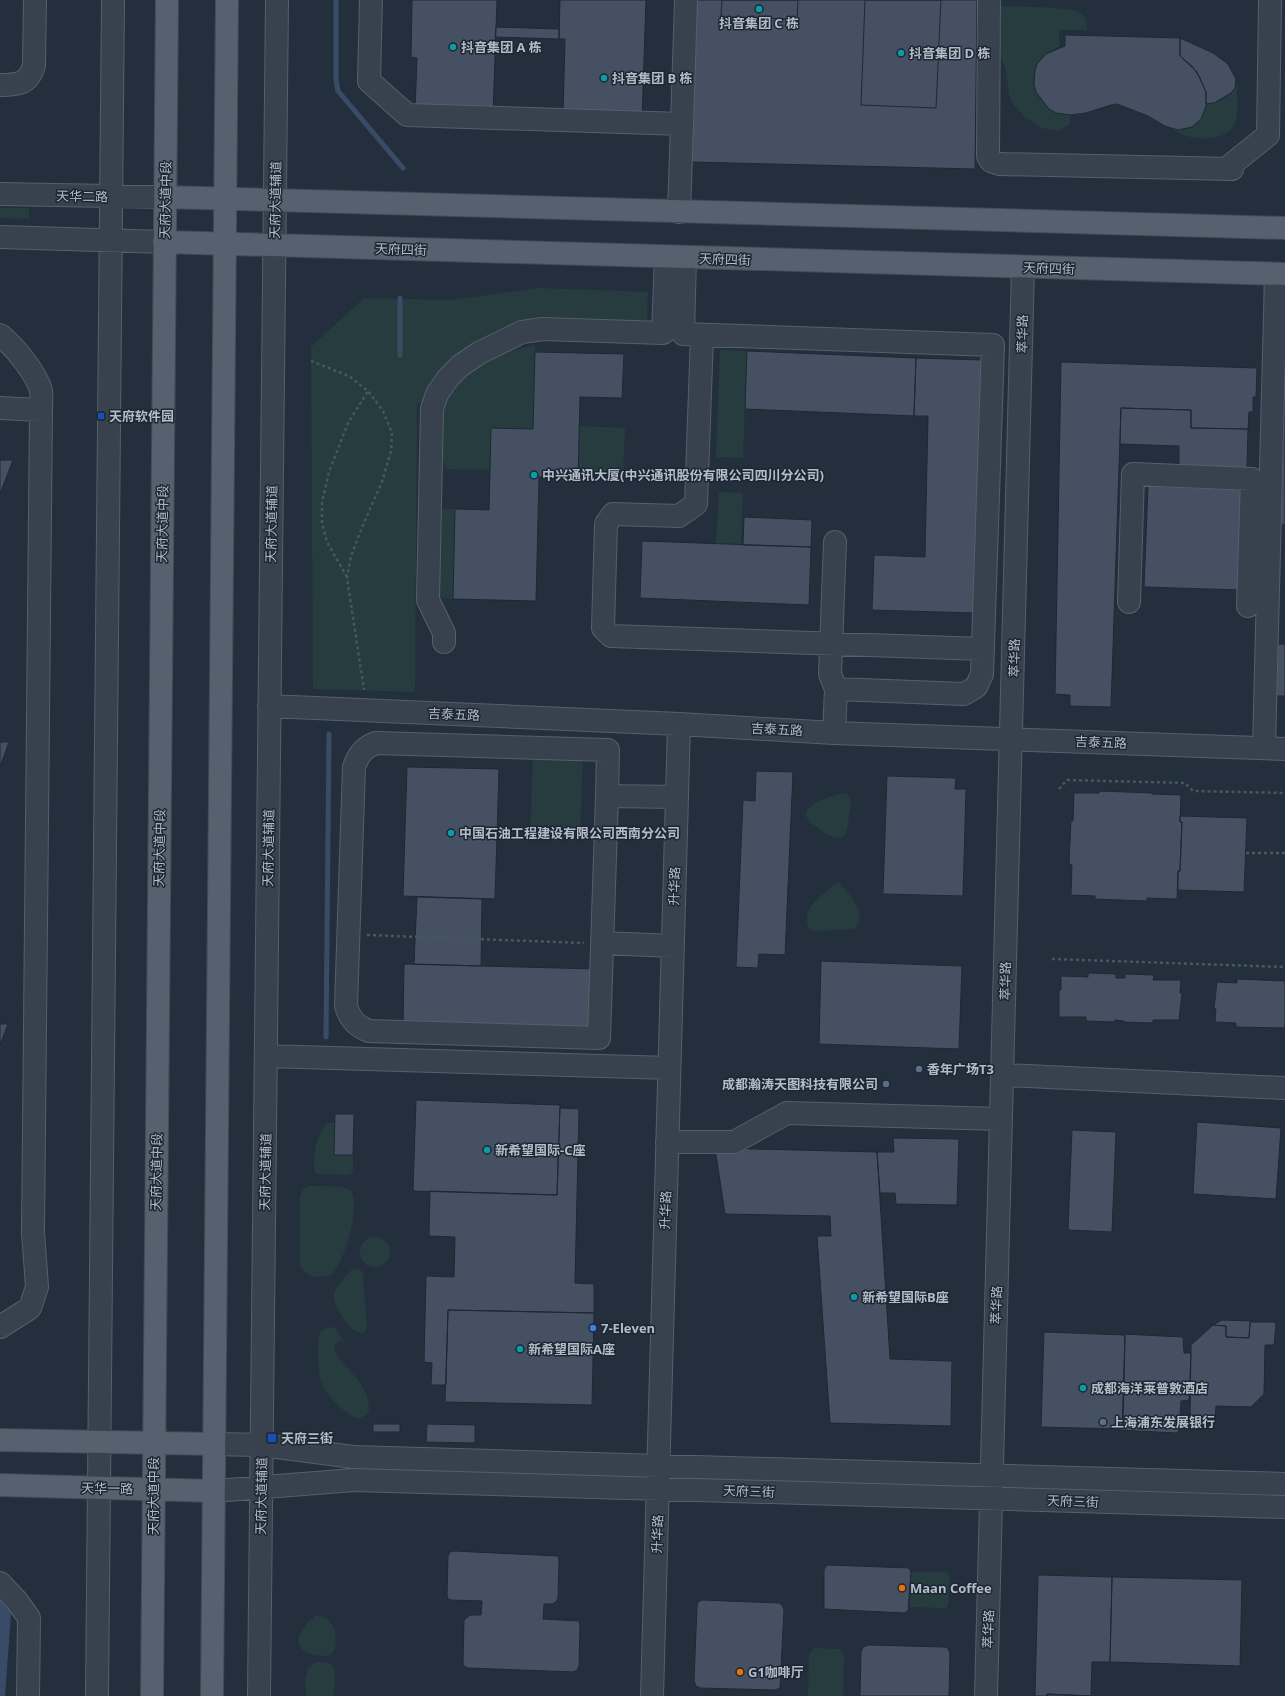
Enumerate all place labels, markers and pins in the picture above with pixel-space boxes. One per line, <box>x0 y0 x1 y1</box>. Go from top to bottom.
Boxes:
marker: 抖音集团 C 栋 <box>754 4 764 14</box>
place label: 抖音集团 C 栋 <box>719 14 799 32</box>
place label: 抖音集团 A 栋 <box>461 38 542 56</box>
marker: 抖音集团 A 栋 <box>448 42 458 52</box>
place label: 抖音集团 D 栋 <box>909 44 990 62</box>
marker: 抖音集团 D 栋 <box>896 48 906 58</box>
place label: 抖音集团 B 栋 <box>612 69 693 87</box>
marker: 抖音集团 B 栋 <box>599 73 609 83</box>
place label: 天府软件园 <box>109 407 174 425</box>
marker: 天府软件园 <box>96 411 106 421</box>
place label: 中兴通讯大厦(中兴通讯股份有限公司四川分公司) <box>542 466 824 484</box>
marker: 中兴通讯大厦(中兴通讯股份有限公司四川分公司) <box>529 470 539 480</box>
place label: 中国石油工程建设有限公司西南分公司 <box>459 824 680 842</box>
marker: 中国石油工程建设有限公司西南分公司 <box>446 828 456 838</box>
place label: 香年广场T3 <box>927 1060 994 1078</box>
marker: 香年广场T3 <box>914 1064 924 1074</box>
place label: 成都瀚涛天图科技有限公司 <box>722 1075 878 1093</box>
marker: 成都瀚涛天图科技有限公司 <box>881 1079 891 1089</box>
place label: 新希望国际-C座 <box>495 1141 585 1159</box>
marker: 新希望国际-C座 <box>482 1145 492 1155</box>
place label: 新希望国际B座 <box>862 1288 949 1306</box>
marker: 新希望国际B座 <box>849 1292 859 1302</box>
place label: 7-Eleven <box>601 1319 655 1337</box>
marker: 7-Eleven <box>588 1323 598 1333</box>
place label: 新希望国际A座 <box>528 1340 615 1358</box>
marker: 新希望国际A座 <box>515 1344 525 1354</box>
place label: 成都海洋莱普敦酒店 <box>1091 1379 1208 1397</box>
marker: 成都海洋莱普敦酒店 <box>1078 1383 1088 1393</box>
place label: 上海浦东发展银行 <box>1111 1413 1215 1431</box>
marker: 上海浦东发展银行 <box>1098 1417 1108 1427</box>
place label: 天府三街 <box>281 1429 333 1447</box>
marker: 天府三街 <box>266 1432 278 1444</box>
place label: Maan Coffee <box>910 1579 992 1597</box>
marker: Maan Coffee <box>897 1583 907 1593</box>
place label: G1咖啡厅 <box>748 1663 804 1681</box>
marker: G1咖啡厅 <box>735 1667 745 1677</box>

